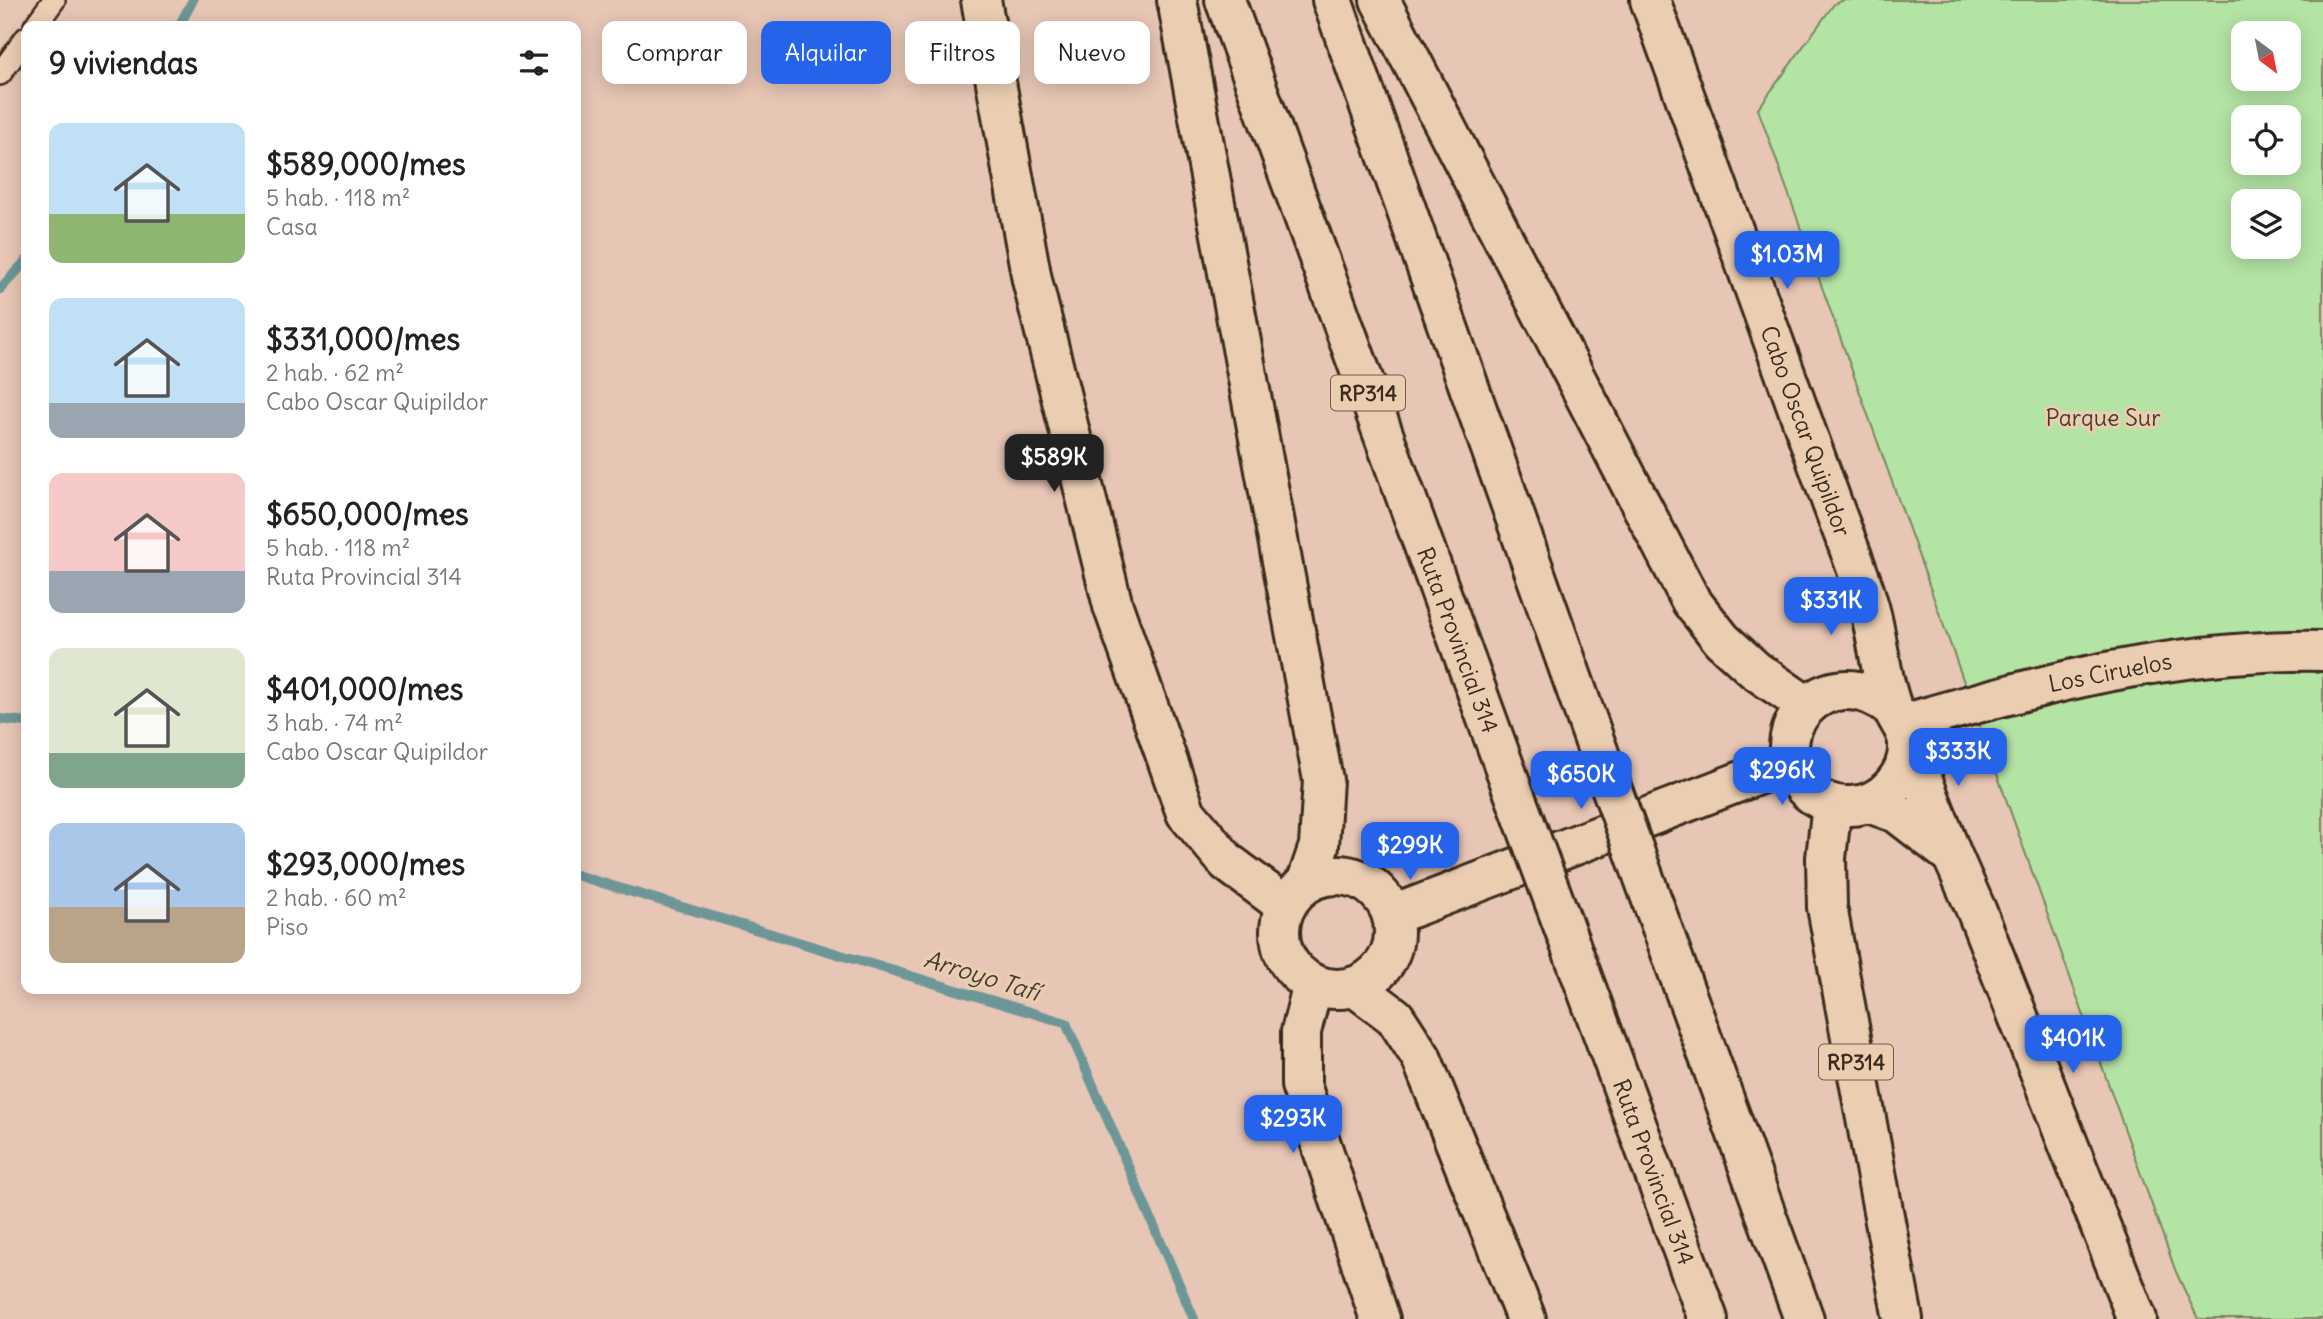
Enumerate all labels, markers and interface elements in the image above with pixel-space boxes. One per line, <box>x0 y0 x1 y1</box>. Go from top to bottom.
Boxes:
chip: Comprar <box>602 21 747 84</box>
chip: Alquilar <box>761 21 891 84</box>
chip: Filtros <box>905 21 1020 84</box>
chip: Nuevo <box>1034 21 1150 84</box>
north arrow <box>2231 21 2301 91</box>
map controls <box>2231 21 2301 259</box>
text: 9 viviendas <box>49 44 198 82</box>
icon: filters <box>515 44 553 82</box>
button: locate <box>2231 105 2301 175</box>
text: $589,000/mes <box>266 145 466 183</box>
icon: home <box>105 151 189 235</box>
text: 5 hab. · 118 m² <box>266 183 410 212</box>
button: layers <box>2231 189 2301 259</box>
text: Casa <box>266 212 318 241</box>
pin: $1.03M <box>1730 232 1844 291</box>
text: $1.03M <box>1750 239 1824 268</box>
text: $331,000/mes <box>266 320 460 358</box>
street label: Cabo Oscar Quipildor <box>1754 322 1858 541</box>
icon: home <box>105 326 189 410</box>
text: 2 hab. · 62 m² <box>266 358 404 387</box>
road number: RP314 <box>1331 376 1405 410</box>
text: Cabo Oscar Quipildor <box>266 387 488 416</box>
park label: Parque Sur <box>2045 403 2161 432</box>
pin: $589K <box>1005 434 1103 494</box>
text: $589K <box>1021 442 1087 471</box>
text: $650,000/mes <box>266 495 469 533</box>
icon: home <box>105 501 189 585</box>
text: 5 hab. · 118 m² <box>266 533 410 562</box>
street label: Ruta Provincial 314 <box>1411 543 1505 737</box>
text: Ruta Provincial 314 <box>266 562 462 591</box>
pin: $331K <box>1782 578 1880 637</box>
text: $331K <box>1800 585 1862 614</box>
street label: Los Ciruelos <box>2046 646 2174 698</box>
text: $401,000/mes <box>266 670 463 708</box>
icon: home <box>105 676 189 760</box>
text: 3 hab. · 74 m² <box>266 708 403 737</box>
pin: $333K <box>1909 728 2007 788</box>
text: $333K <box>1925 736 1991 765</box>
text: Cabo Oscar Quipildor <box>266 737 488 766</box>
pin: $296K <box>1733 748 1831 807</box>
pin: $650K <box>1532 752 1630 811</box>
text: $296K <box>1749 755 1815 784</box>
text: $650K <box>1547 759 1615 788</box>
pin: $299K <box>1361 822 1459 882</box>
text: $299K <box>1377 830 1443 859</box>
text: $293,000/mes <box>266 845 465 883</box>
icon: home <box>105 851 189 935</box>
text: 2 hab. · 60 m² <box>266 883 407 912</box>
text: Piso <box>266 912 308 941</box>
water label: Arroyo Tafí <box>921 943 1048 1008</box>
pin: $401K <box>2024 1016 2122 1075</box>
text: $401K <box>2041 1023 2105 1052</box>
road number: RP314 <box>1819 1044 1893 1080</box>
street label: Ruta Provincial 314 <box>1607 1075 1701 1269</box>
pin: $293K <box>1244 1096 1342 1155</box>
text: $293K <box>1260 1103 1326 1132</box>

